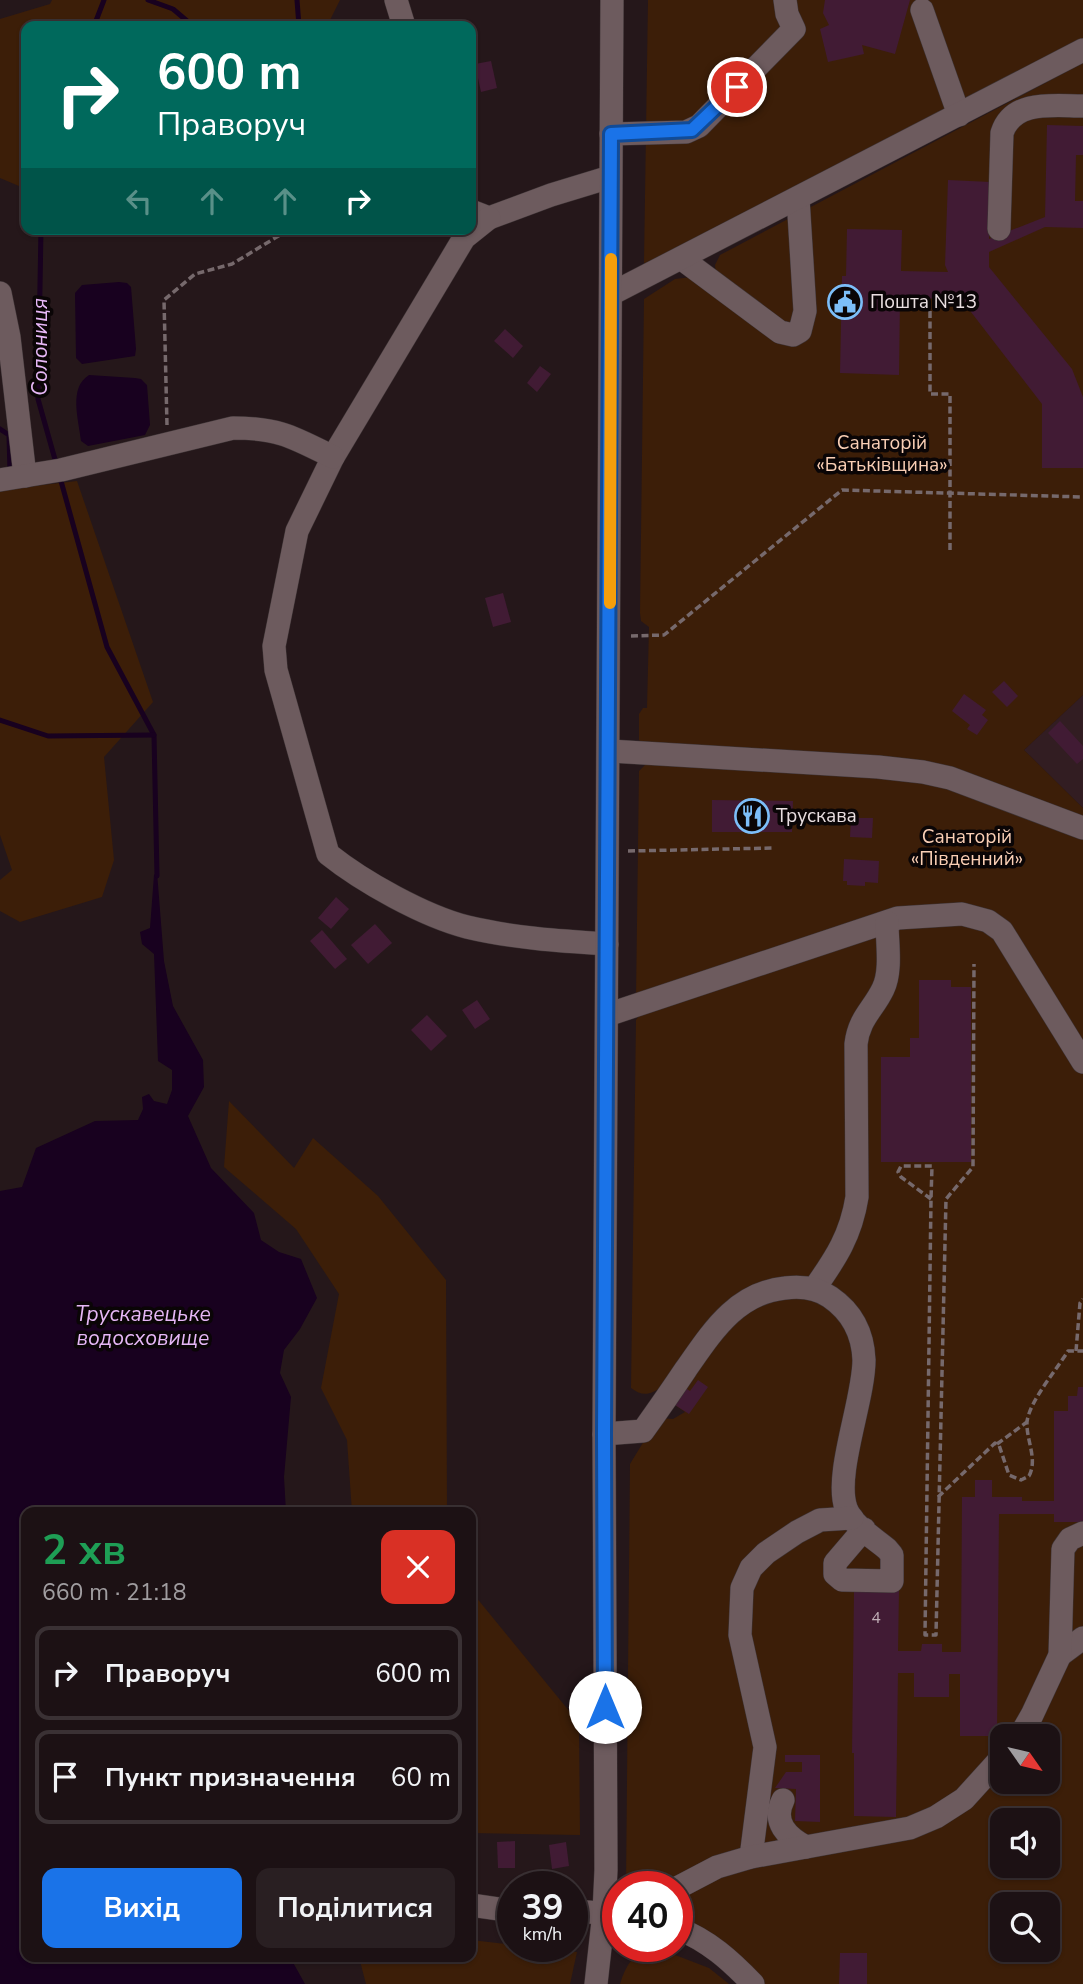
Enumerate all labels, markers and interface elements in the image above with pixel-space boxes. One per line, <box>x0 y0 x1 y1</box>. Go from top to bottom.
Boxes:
text: 600 m <box>157 39 301 106</box>
icon: right <box>42 49 133 140</box>
pin <box>707 57 767 117</box>
icon: arrive <box>718 68 756 106</box>
text: Праворуч <box>157 103 306 146</box>
icon: left <box>120 182 158 220</box>
icon: ahead <box>193 182 231 220</box>
icon: ahead <box>266 182 304 220</box>
icon: right <box>339 182 377 220</box>
public building icon: Пошта №13 <box>826 283 864 321</box>
place label: Пошта №13 <box>870 289 977 315</box>
water label: Солониця <box>26 298 54 396</box>
park label: Санаторій «Батьківщина» <box>816 430 948 478</box>
restaurant icon: Трускава <box>733 797 771 835</box>
place label: Трускава <box>776 803 857 829</box>
park label: Санаторій «Південний» <box>911 824 1023 872</box>
water label: Трускавецьке водосховище <box>75 1300 211 1352</box>
text: 2 хв <box>42 1522 126 1579</box>
button: close <box>381 1530 455 1604</box>
text: 660 m · 21:18 <box>42 1577 187 1608</box>
house number: 4 <box>871 1607 881 1629</box>
icon: right <box>46 1654 84 1692</box>
text: Праворуч <box>105 1656 230 1691</box>
text: 600 m <box>375 1656 451 1691</box>
position arrow <box>568 1670 642 1744</box>
north arrow <box>990 1724 1060 1794</box>
map controls <box>990 1724 1060 1962</box>
icon: arrive <box>46 1758 84 1796</box>
text: Пункт призначення <box>105 1760 356 1795</box>
text: 60 m <box>391 1760 451 1795</box>
button: sound <box>990 1808 1060 1878</box>
button: Вихід <box>42 1868 242 1948</box>
button: Поділитися <box>256 1868 455 1948</box>
speed limit sign: 40 <box>602 1871 693 1962</box>
text: 39 <box>521 1884 564 1931</box>
button: search <box>990 1892 1060 1962</box>
text: km/h <box>523 1922 562 1946</box>

